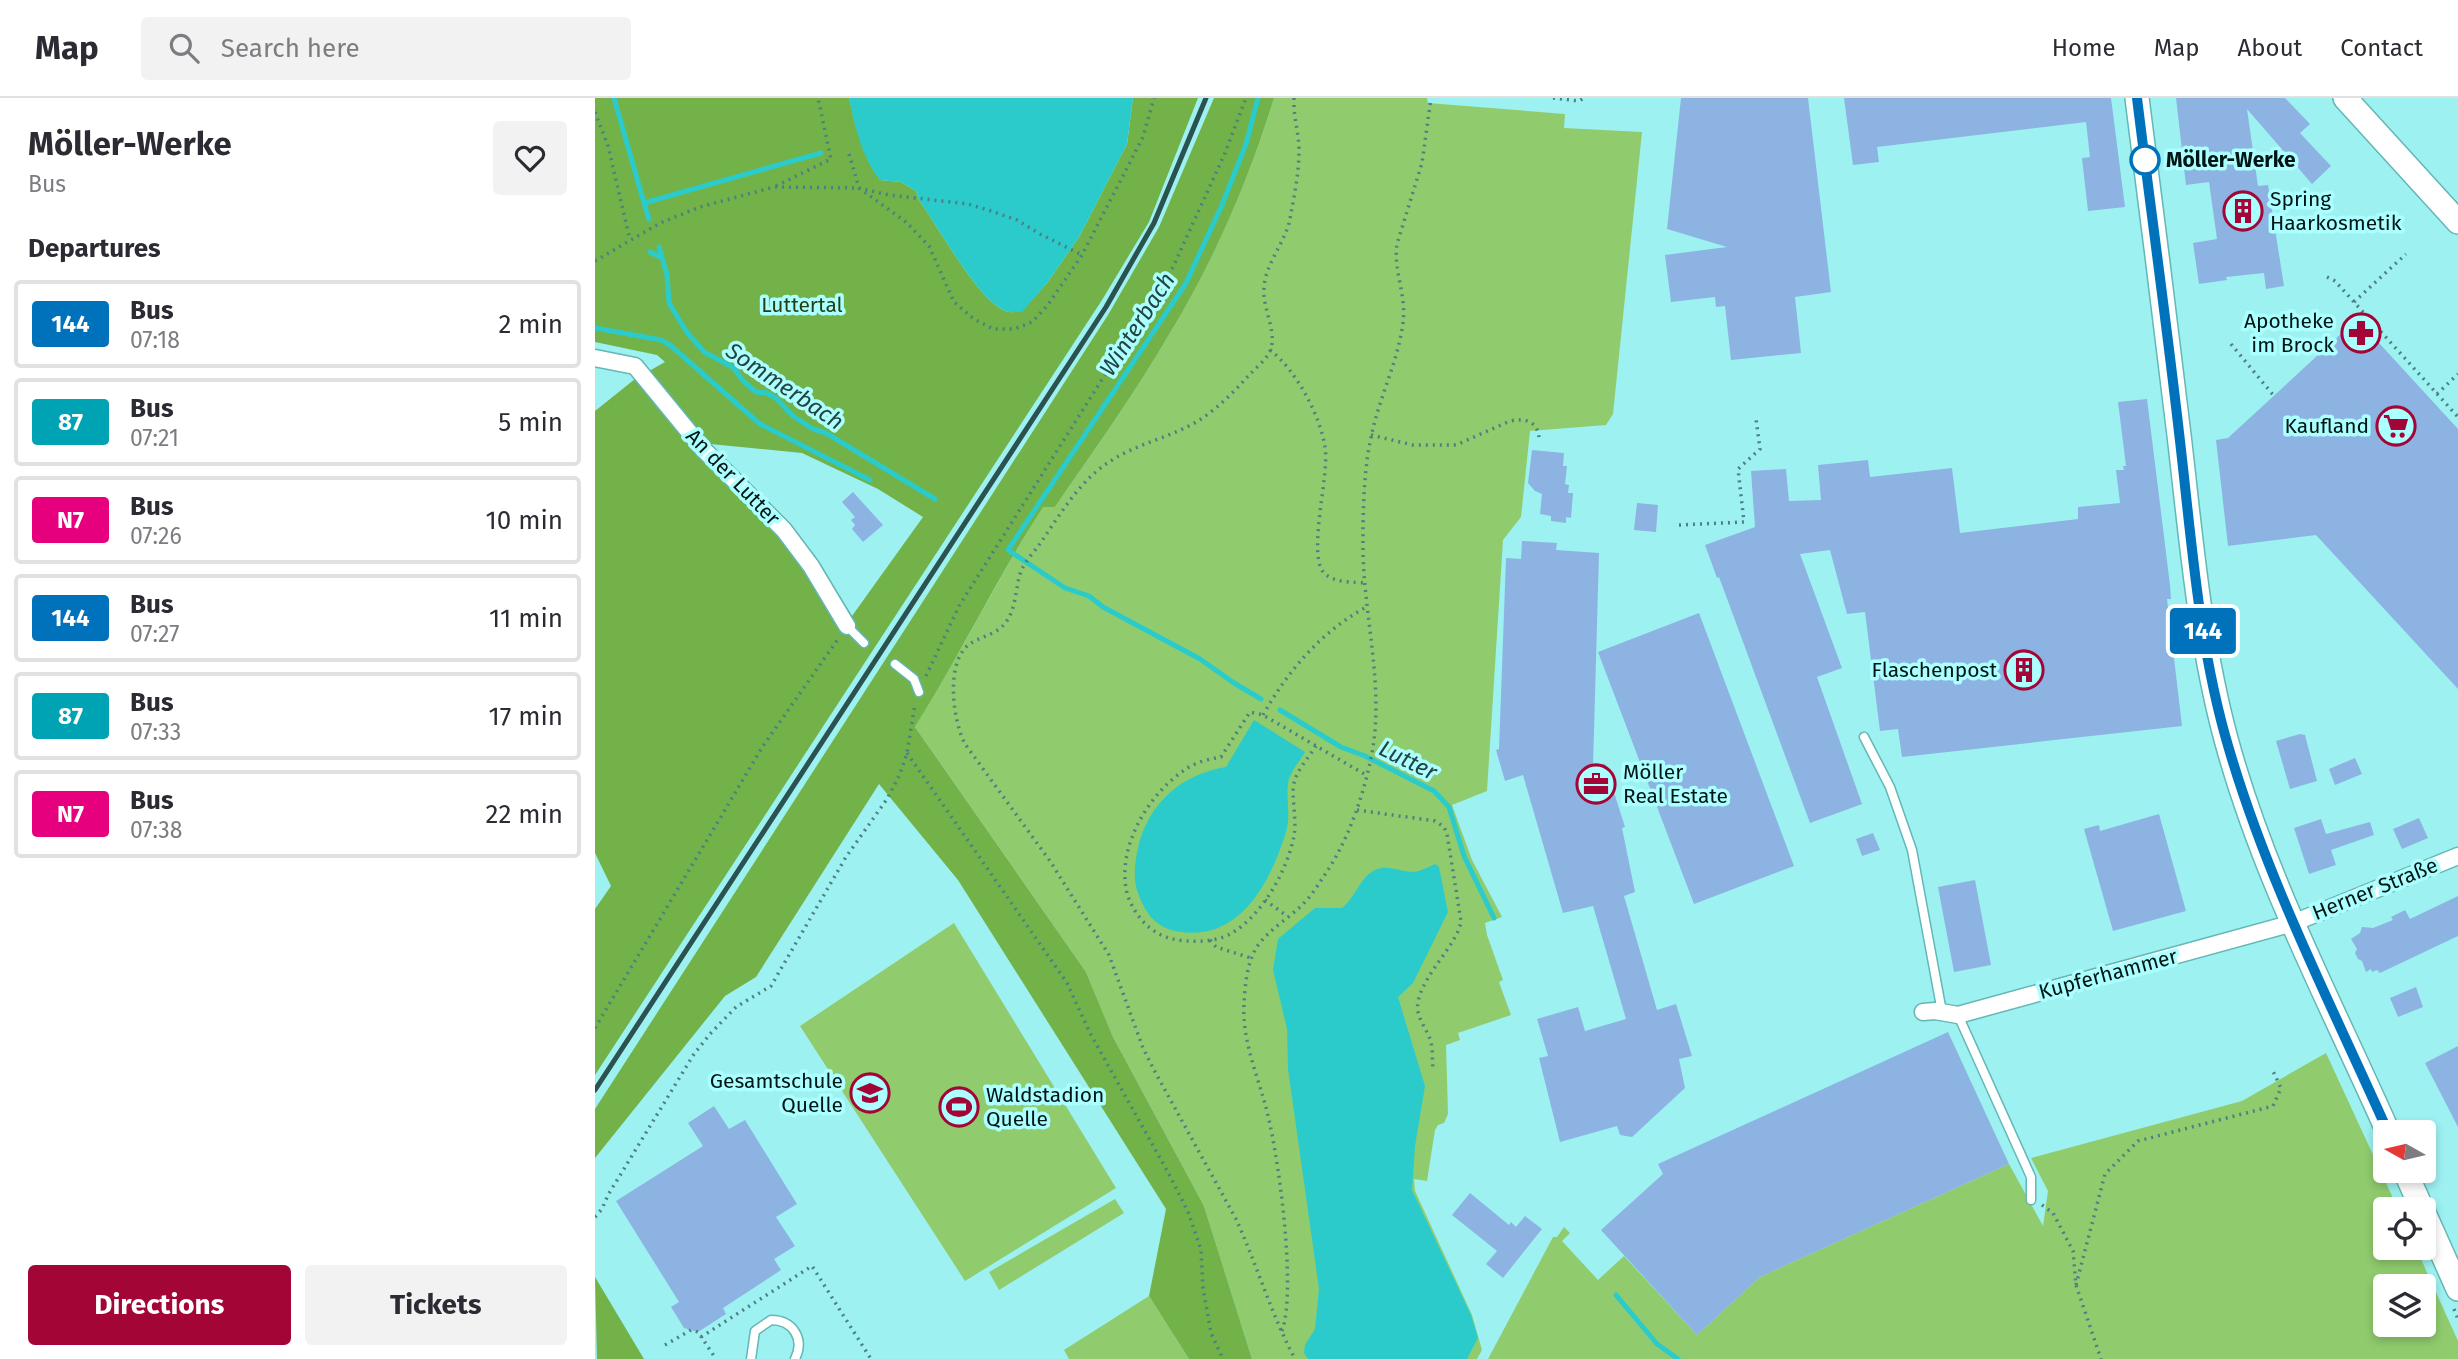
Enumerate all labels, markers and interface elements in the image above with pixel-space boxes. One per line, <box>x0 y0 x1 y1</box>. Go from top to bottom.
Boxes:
search box <box>141 17 631 80</box>
text: Map <box>35 28 99 68</box>
icon: search <box>165 29 203 67</box>
text: Search here <box>221 33 360 64</box>
text: Home <box>2052 34 2116 62</box>
text: Map <box>2154 34 2200 62</box>
text: About <box>2238 34 2302 62</box>
text: Contact <box>2340 34 2423 62</box>
button: heart <box>493 121 567 195</box>
text: Möller-Werke <box>28 124 232 164</box>
marker: Möller-Werke <box>2130 145 2160 175</box>
place label: Möller-Werke <box>2166 147 2296 173</box>
text: Bus <box>28 170 66 198</box>
place label: Spring Haarkosmetik <box>2270 186 2402 236</box>
building icon: Spring Haarkosmetik <box>2222 190 2264 232</box>
text: Departures <box>28 233 161 264</box>
water label: Winterbach <box>1093 267 1181 381</box>
park label: Luttertal <box>761 292 843 318</box>
text: Bus <box>130 295 173 326</box>
place label: Apotheke im Brock <box>2244 308 2334 358</box>
text: 2 min <box>498 309 563 340</box>
text: 144 <box>51 310 90 338</box>
pharmacy icon: Apotheke im Brock <box>2340 312 2382 354</box>
text: 07:18 <box>130 326 180 354</box>
water label: Sommerbach <box>720 336 849 436</box>
text: Bus <box>130 393 173 424</box>
supermarket icon: Kaufland <box>2375 405 2417 447</box>
text: 5 min <box>498 407 563 438</box>
text: 87 <box>58 408 83 436</box>
place label: Kaufland <box>2285 413 2369 439</box>
street label: An der Lutter <box>680 423 786 531</box>
text: 07:21 <box>130 424 179 452</box>
text: Bus <box>130 491 173 522</box>
text: 10 min <box>485 505 563 536</box>
text: N7 <box>57 506 84 534</box>
text: 07:26 <box>130 522 182 550</box>
text: Bus <box>130 589 173 620</box>
text: 11 min <box>489 603 563 634</box>
text: 144 <box>51 604 90 632</box>
line badge: 144 <box>2163 608 2243 654</box>
text: 144 <box>2184 617 2222 645</box>
text: 07:27 <box>130 620 179 648</box>
building icon: Flaschenpost <box>2003 649 2045 691</box>
place label: Flaschenpost <box>1872 657 1997 683</box>
text: Bus <box>130 687 173 718</box>
text: 17 min <box>488 701 563 732</box>
text: 87 <box>58 702 83 730</box>
text: 07:33 <box>130 718 181 746</box>
water label: Lutter <box>1375 734 1443 786</box>
place label: Möller Real Estate <box>1623 759 1728 809</box>
office icon: Möller Real Estate <box>1575 763 1617 805</box>
text: Bus <box>130 785 173 816</box>
text: 22 min <box>486 799 563 830</box>
text: N7 <box>57 800 84 828</box>
text: 07:38 <box>130 816 182 844</box>
street label: Herner Straße <box>2308 852 2442 926</box>
street label: Kupferhammer <box>2036 943 2180 1005</box>
place label: Gesamtschule Quelle <box>710 1068 843 1118</box>
school or university icon: Gesamtschule Quelle <box>849 1072 891 1114</box>
place label: Waldstadion Quelle <box>986 1082 1104 1132</box>
sports icon: Waldstadion Quelle <box>938 1086 980 1128</box>
north arrow <box>2373 1120 2436 1183</box>
map controls <box>2373 1120 2436 1337</box>
button: locate <box>2373 1197 2436 1260</box>
button: Directions <box>28 1265 291 1345</box>
button: Tickets <box>305 1265 567 1345</box>
button: layers <box>2373 1274 2436 1337</box>

